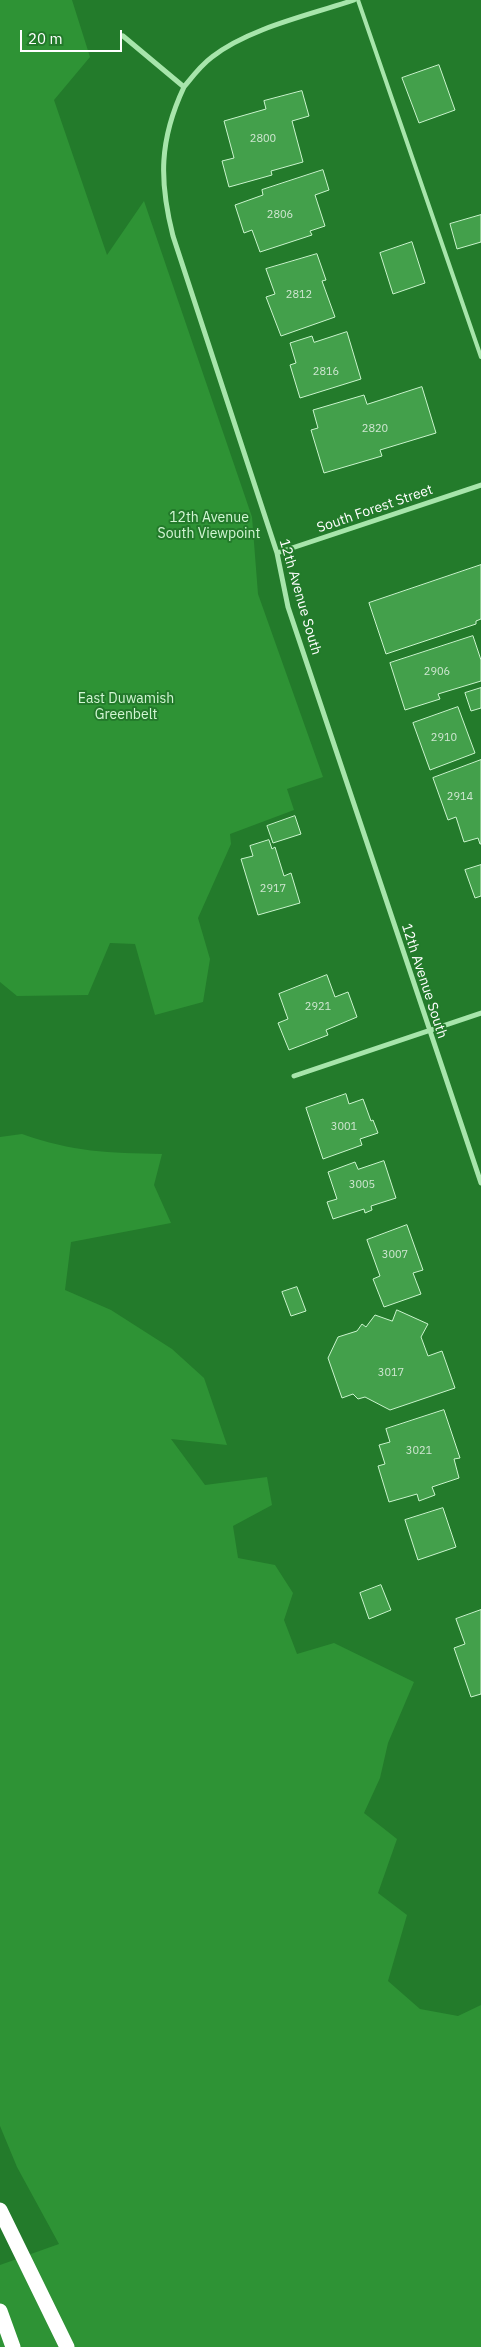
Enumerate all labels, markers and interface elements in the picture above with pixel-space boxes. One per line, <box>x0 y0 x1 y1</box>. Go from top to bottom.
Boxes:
scale bar <box>22 20 125 52</box>
text: 20 m <box>28 29 63 48</box>
house number: 2800 <box>250 132 276 146</box>
house number: 2806 <box>267 208 293 222</box>
house number: 2812 <box>286 288 312 302</box>
house number: 2816 <box>313 365 339 379</box>
house number: 2820 <box>362 422 388 436</box>
street label: South Forest Street <box>315 481 435 537</box>
park label: 12th Avenue South Viewpoint <box>158 510 260 542</box>
street label: 12th Avenue South <box>275 537 325 657</box>
house number: 2906 <box>424 665 450 679</box>
park label: East Duwamish Greenbelt <box>78 691 174 724</box>
house number: 2910 <box>431 731 457 745</box>
house number: 2914 <box>447 790 473 804</box>
house number: 2917 <box>260 882 286 896</box>
street label: 12th Avenue South <box>397 921 451 1041</box>
house number: 2921 <box>305 1000 331 1014</box>
house number: 3001 <box>331 1120 357 1134</box>
house number: 3005 <box>349 1178 375 1192</box>
house number: 3007 <box>382 1248 408 1262</box>
house number: 3017 <box>378 1366 404 1380</box>
house number: 3021 <box>406 1444 432 1458</box>

